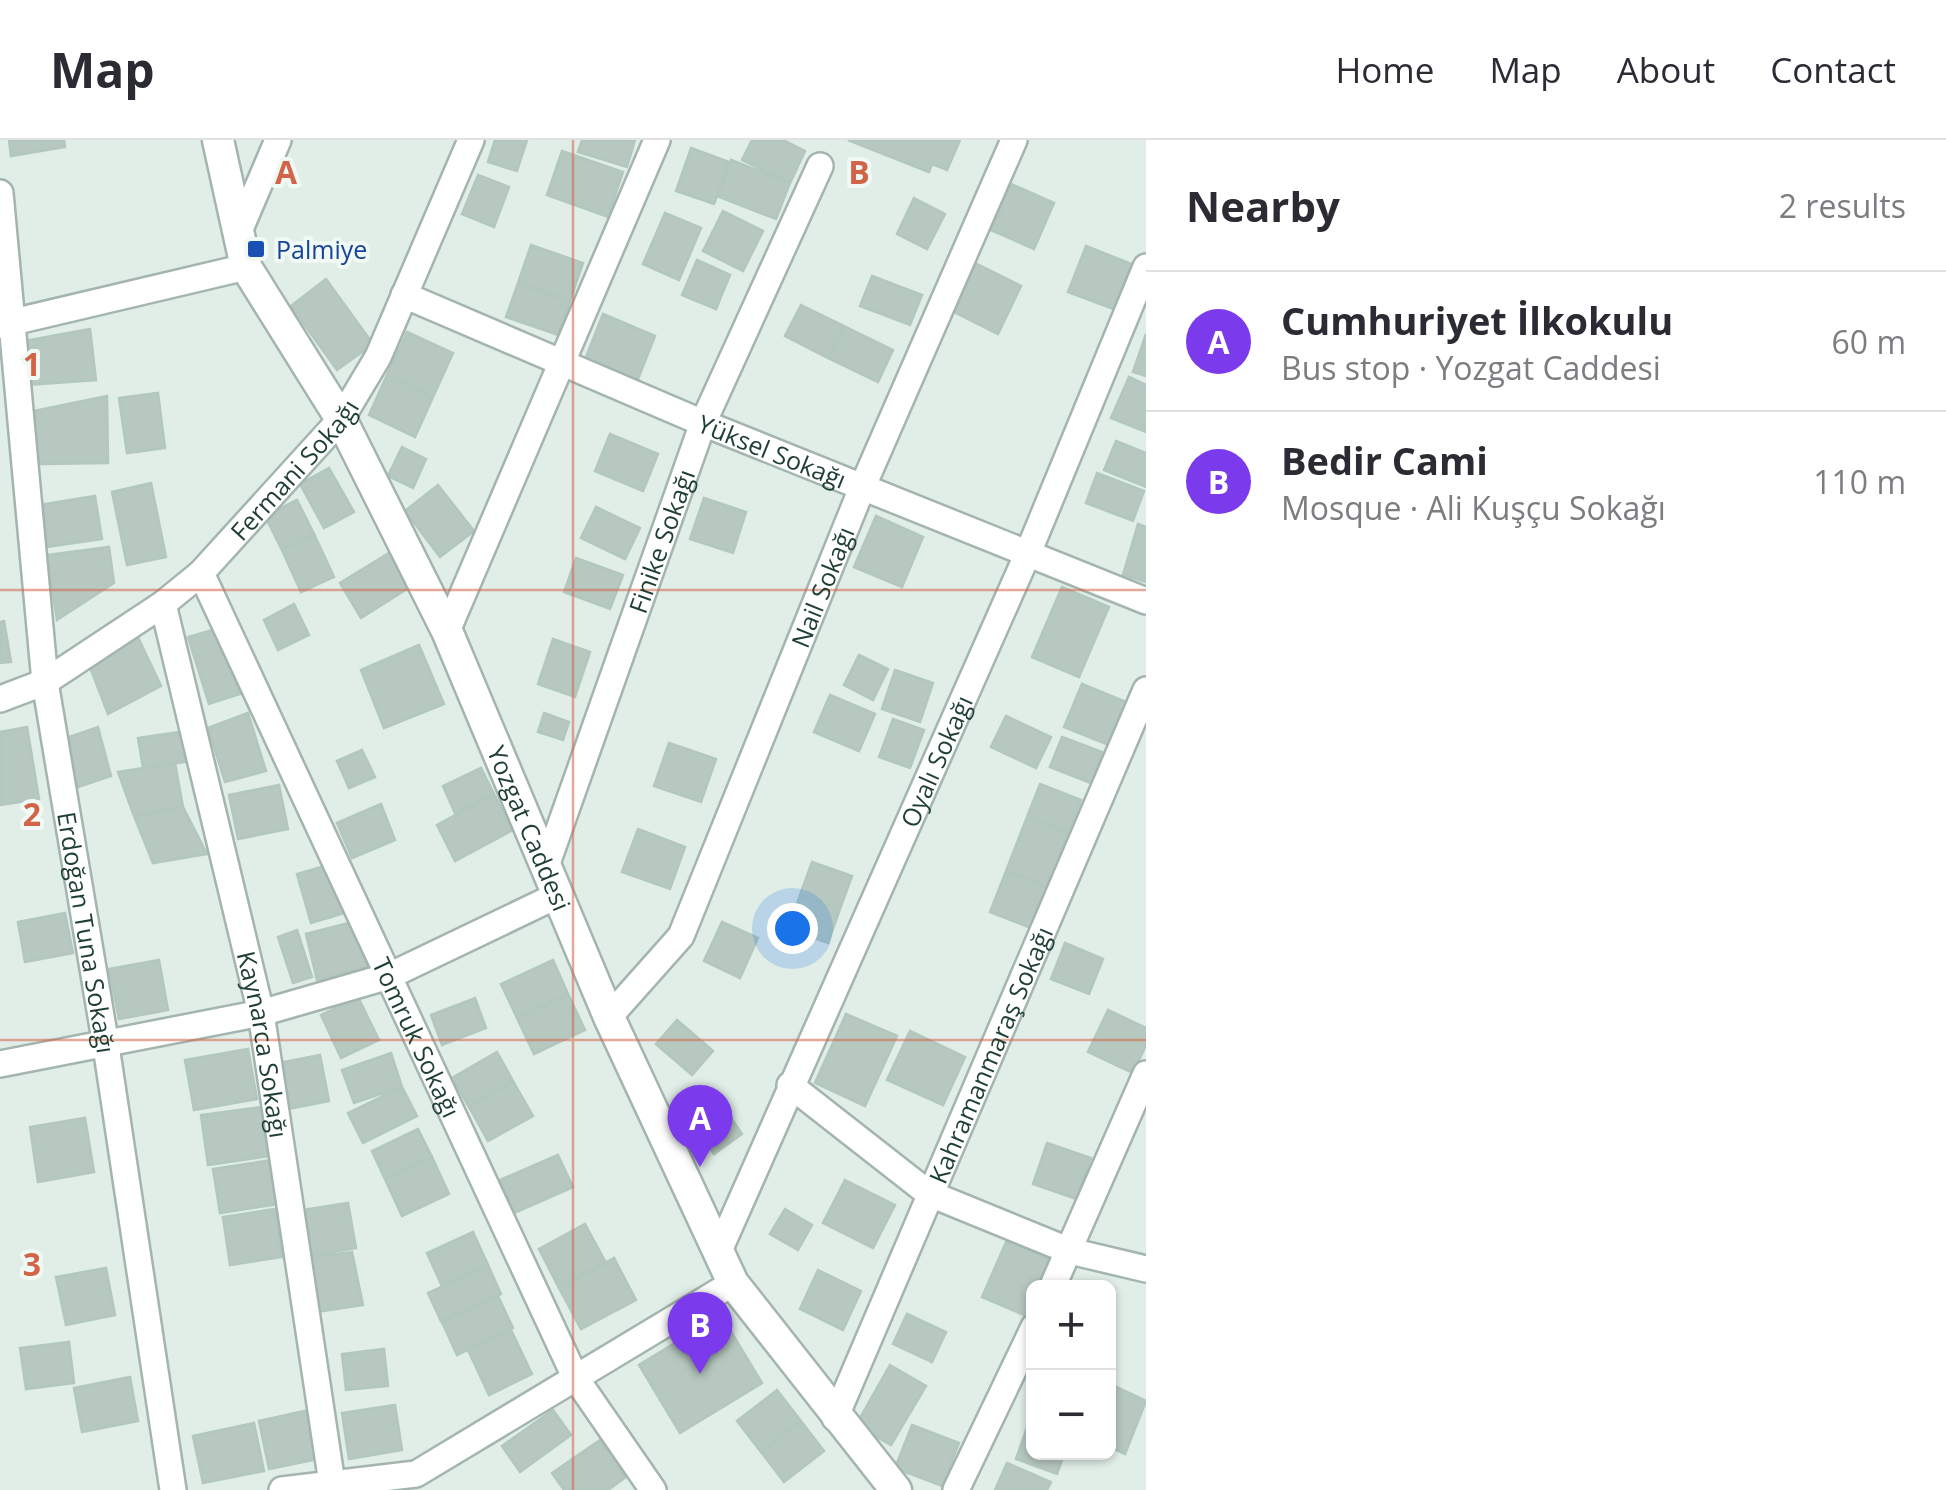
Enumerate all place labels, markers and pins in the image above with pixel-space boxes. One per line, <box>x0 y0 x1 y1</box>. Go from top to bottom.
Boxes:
place label: Palmiye <box>276 232 367 266</box>
marker: Palmiye <box>245 238 267 260</box>
pin: A <box>668 1084 732 1167</box>
pin: B <box>668 1292 732 1374</box>

